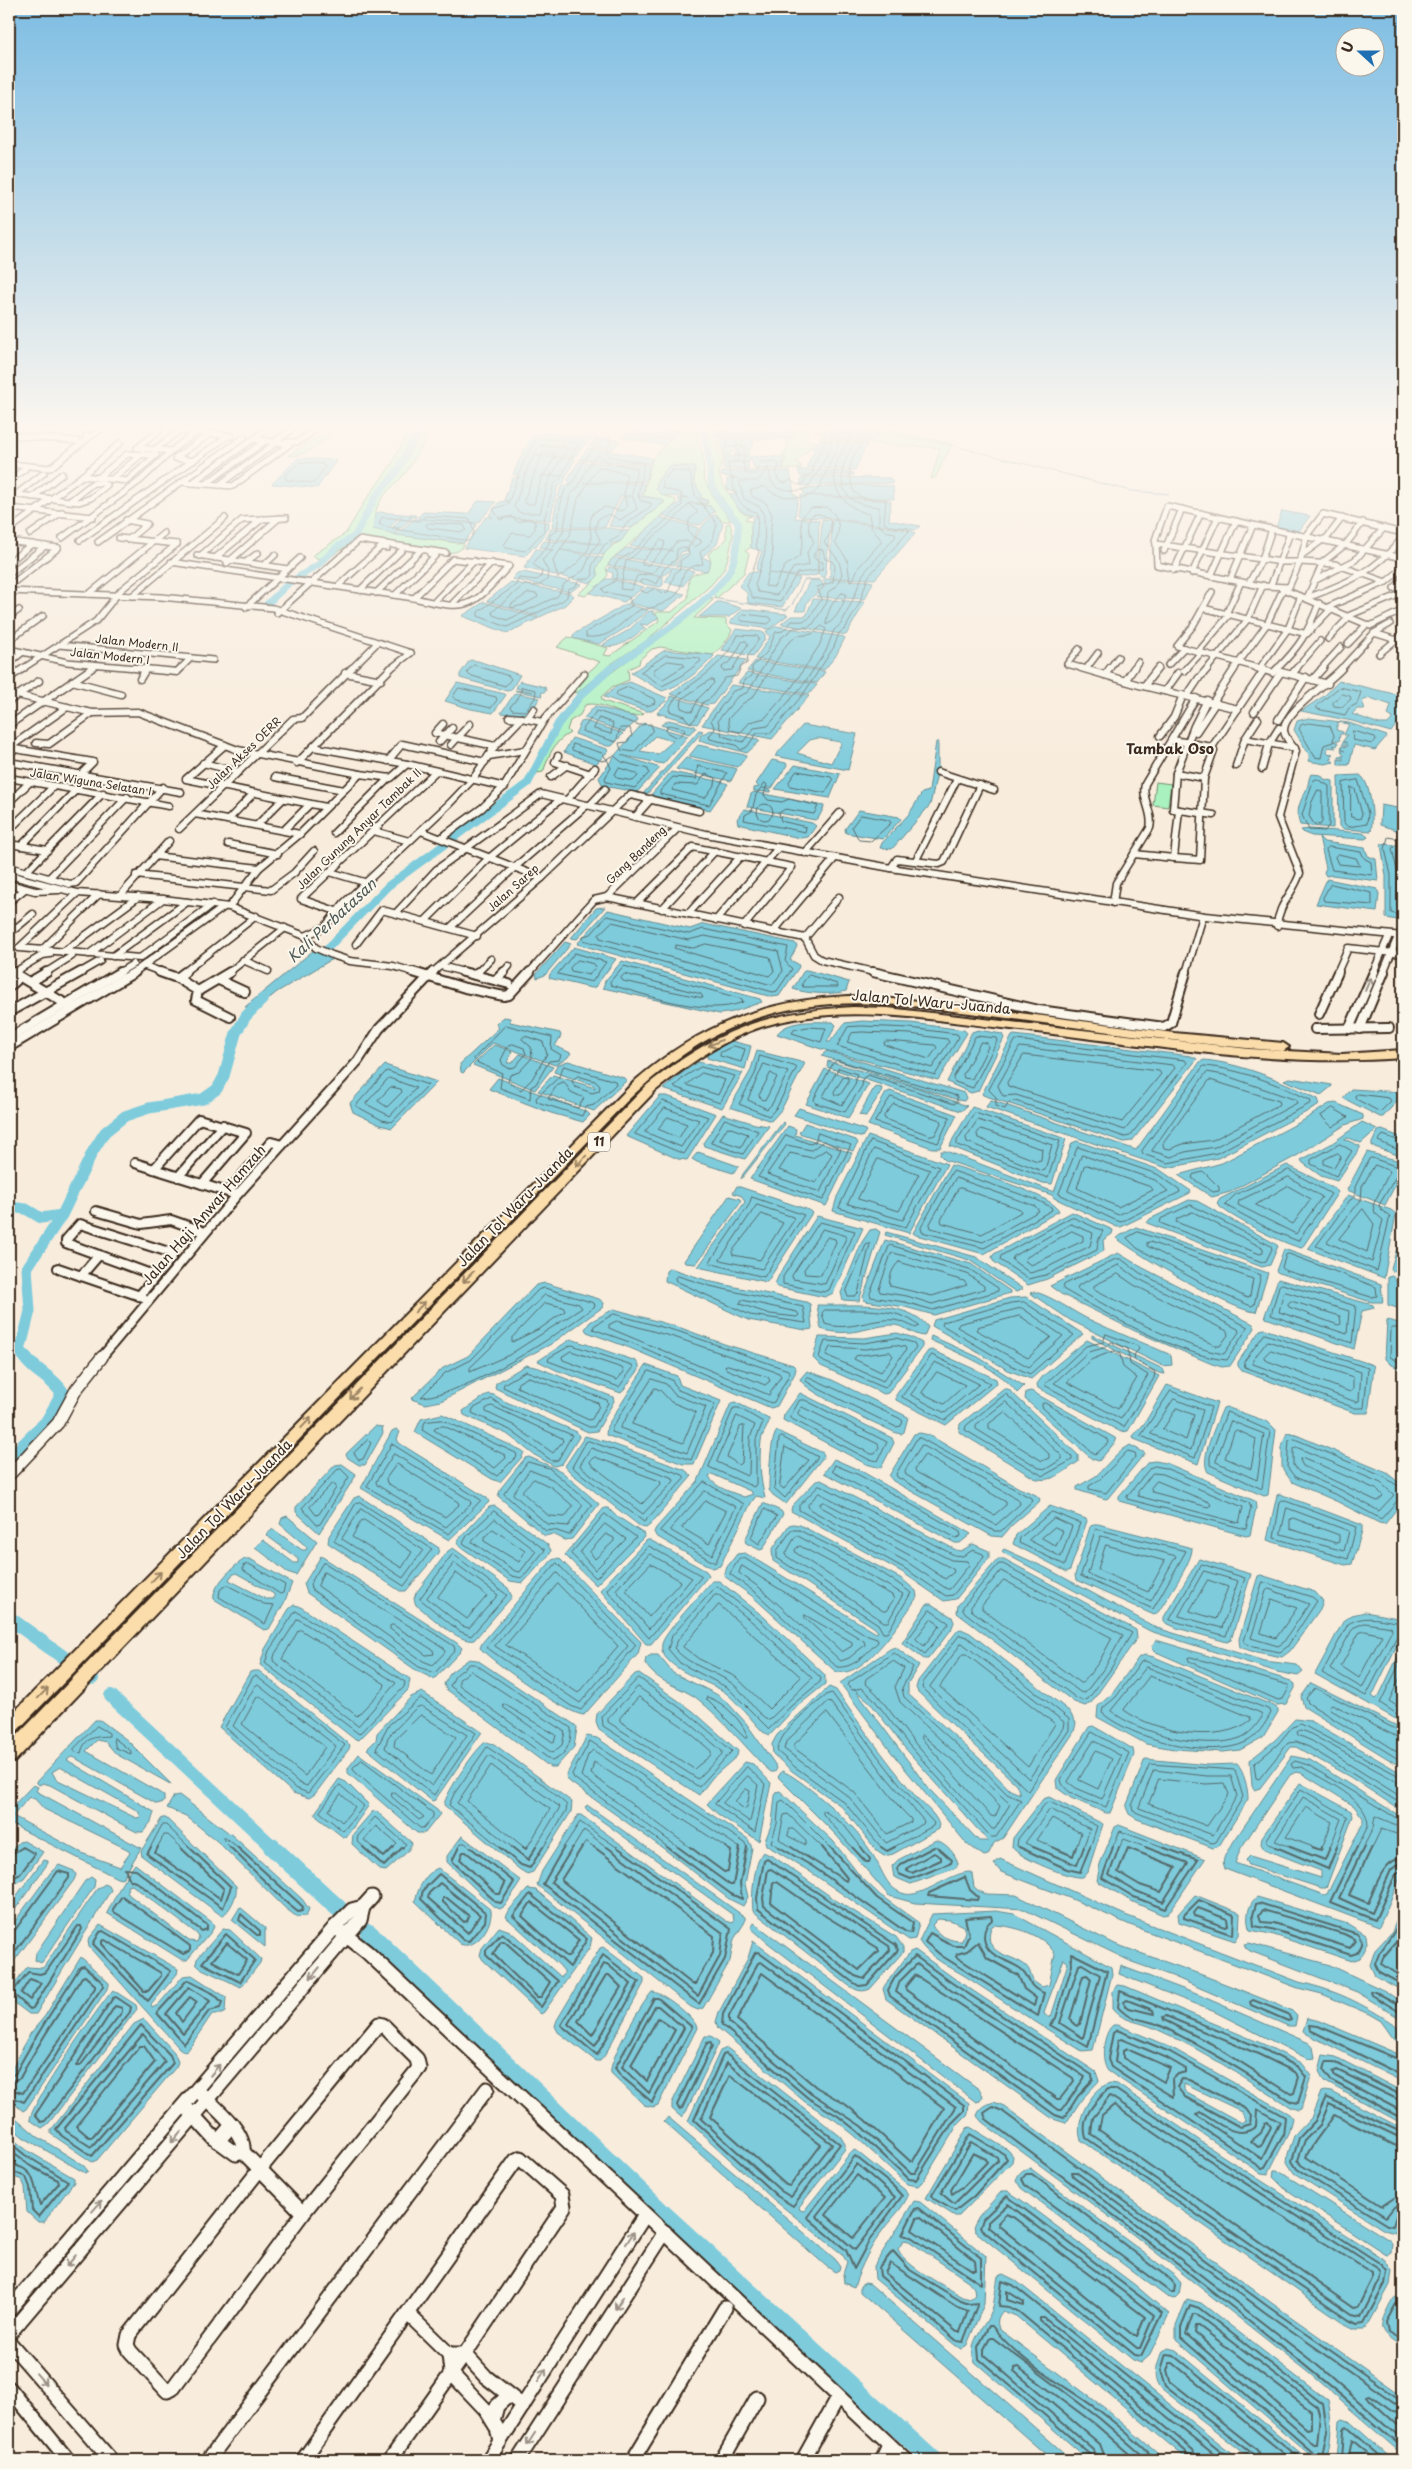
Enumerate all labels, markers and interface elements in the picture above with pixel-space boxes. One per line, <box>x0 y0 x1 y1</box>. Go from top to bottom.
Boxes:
north arrow <box>1334 28 1384 78</box>
text: U <box>1336 38 1359 56</box>
street label: Jalan Modern II <box>94 632 180 654</box>
street label: Jalan Modern I <box>69 645 151 667</box>
street label: Jalan Akses OERR <box>203 713 285 793</box>
district label: Tambak Oso <box>1126 738 1214 759</box>
street label: Jalan Wiguna Selatan I <box>29 763 153 800</box>
street label: Jalan Gunung Anyar Tambak II <box>292 764 425 893</box>
street label: Gang Bandeng <box>602 821 670 888</box>
street label: Jalan Sarep <box>483 860 542 915</box>
water label: Kali Perbatasan <box>281 872 381 967</box>
one-way arrow <box>1364 977 1373 992</box>
street label: Jalan Tol Waru–Juanda <box>851 984 1012 1019</box>
one-way arrow <box>708 1038 723 1048</box>
road number: 11 <box>588 1132 610 1152</box>
street label: Jalan Haji Anwar Hamzah <box>137 1140 271 1289</box>
street label: Jalan Tol Waru–Juanda <box>452 1142 578 1271</box>
one-way arrow <box>575 1154 587 1167</box>
one-way arrow <box>462 1271 474 1284</box>
one-way arrow <box>414 1301 426 1313</box>
one-way arrow <box>349 1388 361 1401</box>
one-way arrow <box>300 1417 312 1429</box>
street label: Jalan Tol Waru–Juanda <box>171 1434 297 1563</box>
one-way arrow <box>150 1570 162 1583</box>
one-way arrow <box>37 1687 49 1700</box>
one-way arrow <box>310 1967 321 1980</box>
one-way arrow <box>209 2063 220 2076</box>
one-way arrow <box>171 2131 182 2144</box>
one-way arrow <box>92 2200 103 2213</box>
one-way arrow <box>626 2232 636 2246</box>
one-way arrow <box>66 2254 77 2267</box>
one-way arrow <box>614 2295 624 2309</box>
one-way arrow <box>537 2368 548 2382</box>
one-way arrow <box>35 2372 46 2385</box>
one-way arrow <box>526 2432 536 2446</box>

